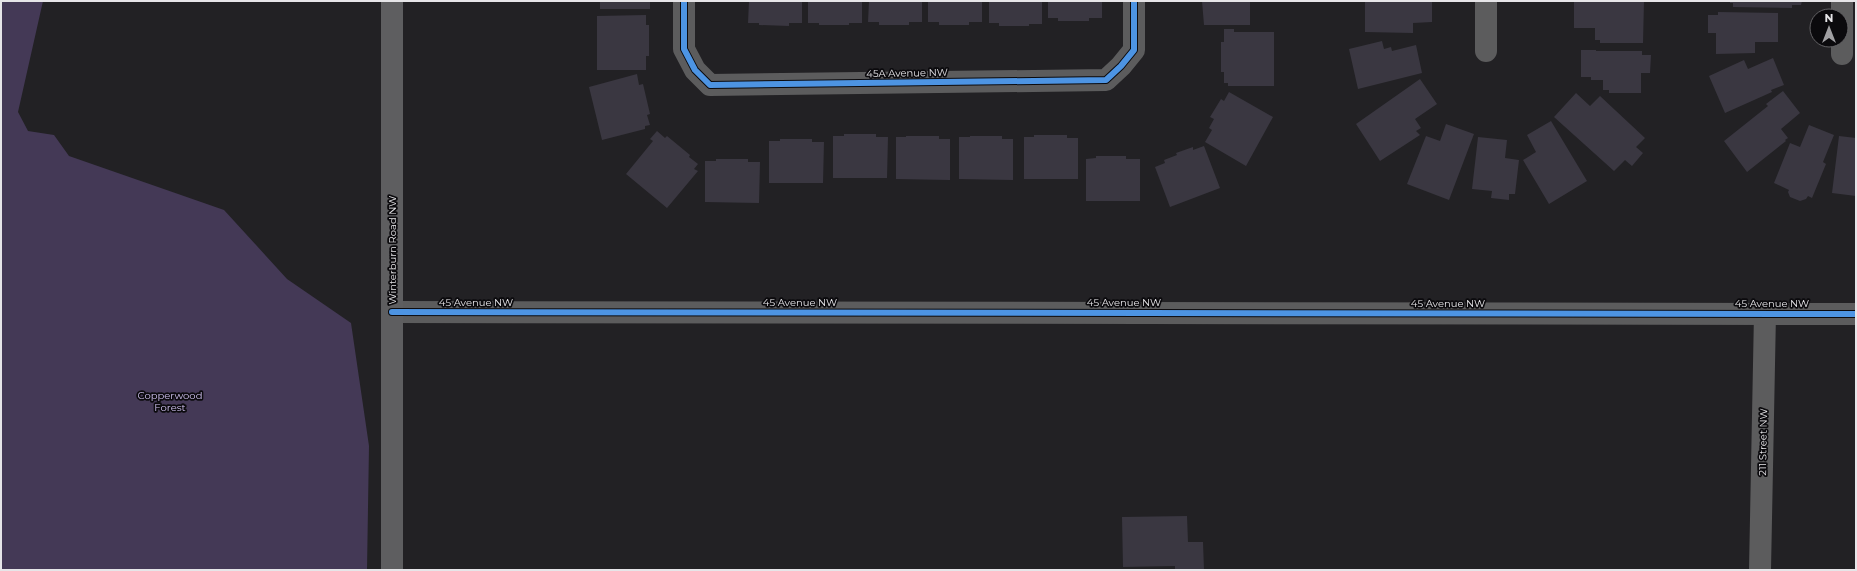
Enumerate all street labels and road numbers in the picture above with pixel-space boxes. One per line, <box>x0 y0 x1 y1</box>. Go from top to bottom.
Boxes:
street label: 45A Avenue NW <box>866 66 948 80</box>
street label: Winterburn Road NW <box>386 196 399 304</box>
street label: 45 Avenue NW <box>439 296 513 309</box>
street label: 45 Avenue NW <box>763 296 837 309</box>
street label: 45 Avenue NW <box>1087 296 1161 309</box>
street label: 45 Avenue NW <box>1411 297 1485 310</box>
street label: 45 Avenue NW <box>1735 297 1809 310</box>
street label: 211 Street NW <box>1756 408 1770 476</box>

